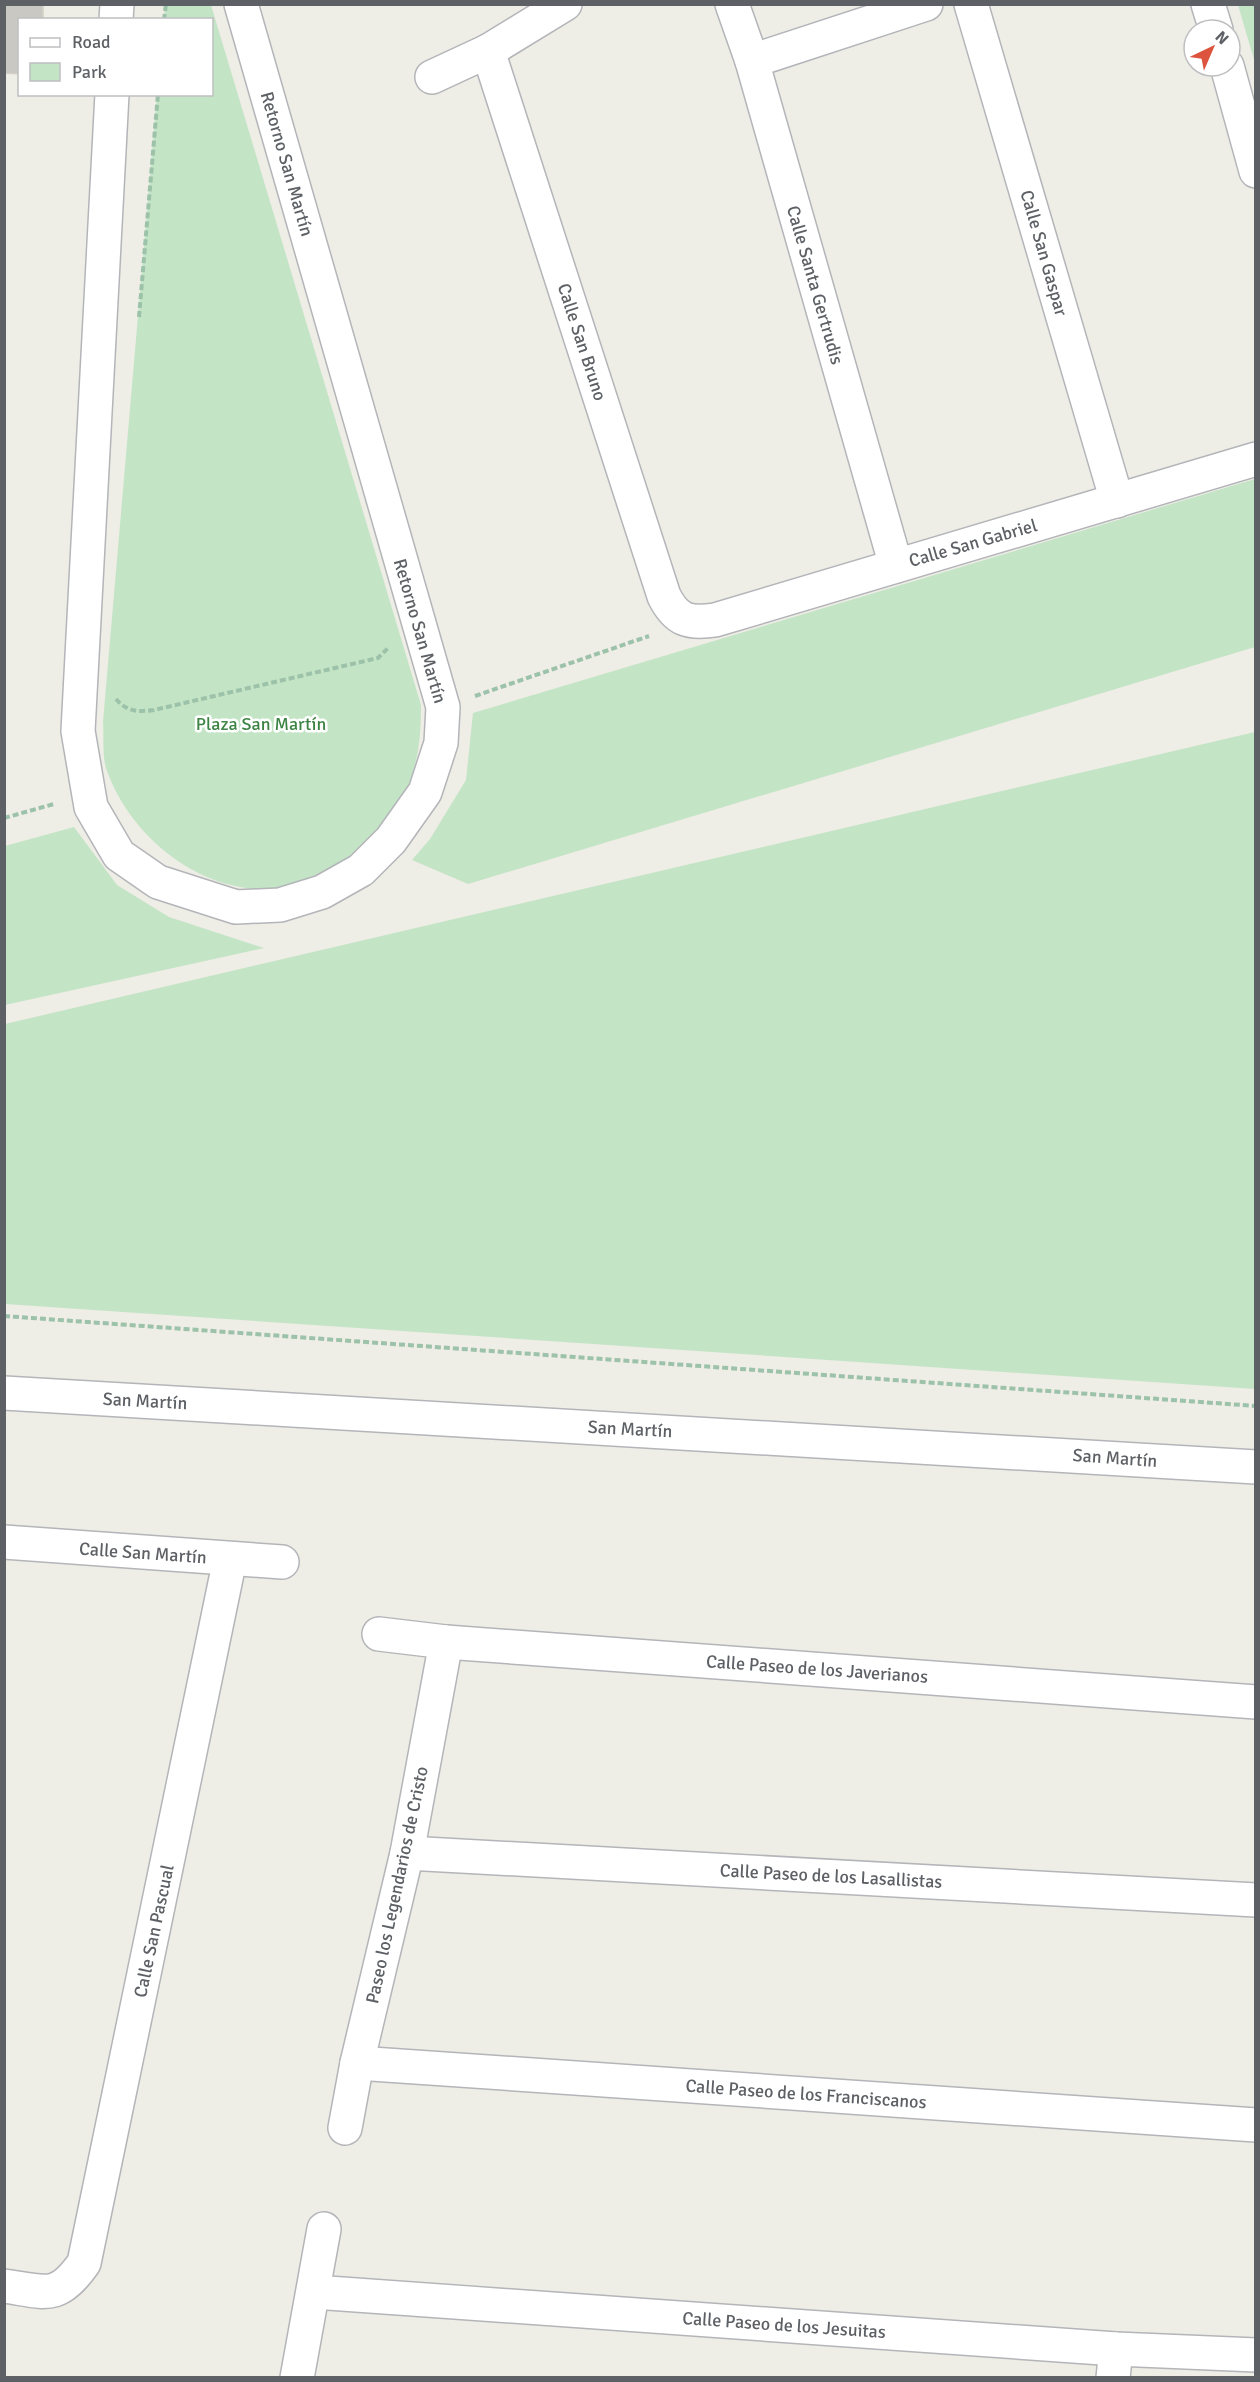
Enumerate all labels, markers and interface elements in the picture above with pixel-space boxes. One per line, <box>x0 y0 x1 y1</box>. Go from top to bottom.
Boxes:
legend <box>18 18 213 96</box>
north arrow <box>1182 18 1242 78</box>
text: N <box>1211 27 1233 49</box>
text: Road <box>72 31 111 53</box>
text: Park <box>72 61 107 83</box>
street label: Retorno San Martín <box>256 89 318 239</box>
street label: Calle San Gaspar <box>1016 188 1073 319</box>
street label: Calle Santa Gertrudis <box>782 203 848 367</box>
street label: Calle San Bruno <box>553 280 611 404</box>
street label: Calle San Gabriel <box>906 514 1040 572</box>
street label: Retorno San Martín <box>389 556 451 706</box>
park label: Plaza San Martín <box>196 713 326 735</box>
street label: San Martín <box>102 1388 188 1414</box>
street label: San Martín <box>587 1416 673 1442</box>
street label: San Martín <box>1072 1444 1158 1472</box>
street label: Calle San Martín <box>79 1538 207 1568</box>
street label: Calle Paseo de los Javerianos <box>705 1650 929 1688</box>
street label: Paseo los Legendarios de Cristo <box>361 1764 433 2006</box>
street label: Calle Paseo de los Lasallistas <box>719 1859 943 1893</box>
street label: Calle San Pascual <box>129 1862 179 2000</box>
street label: Calle Paseo de los Franciscanos <box>685 2075 927 2113</box>
street label: Calle Paseo de los Jesuitas <box>682 2307 887 2343</box>

